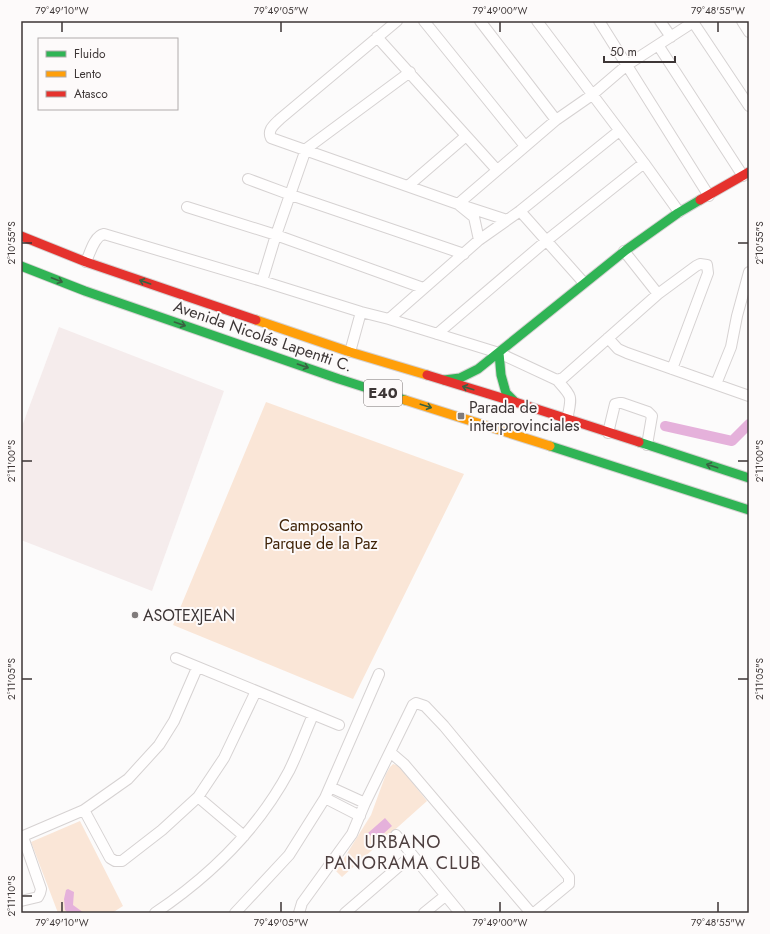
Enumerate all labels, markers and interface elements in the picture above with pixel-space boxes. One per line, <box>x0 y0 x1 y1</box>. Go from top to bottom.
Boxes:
text: 79°49'10"W <box>35 3 89 18</box>
text: 79°49'05"W <box>254 3 308 18</box>
text: 79°49'00"W <box>473 3 527 18</box>
text: 79°48'55"W <box>691 3 745 18</box>
legend <box>38 38 178 110</box>
scale bar <box>604 38 675 64</box>
text: 50 m <box>610 43 637 61</box>
text: Fluido <box>74 45 106 63</box>
text: Lento <box>74 65 102 83</box>
text: Atasco <box>74 85 108 103</box>
text: 2°10'55"S <box>4 221 19 265</box>
text: 2°10'55"S <box>752 221 767 265</box>
one-way arrow <box>51 277 63 285</box>
one-way arrow <box>139 278 152 285</box>
street label: Avenida Nicolás Lapentti C. <box>171 295 355 377</box>
one-way arrow <box>173 320 185 328</box>
one-way arrow <box>296 363 309 370</box>
road number: E40 <box>364 380 402 406</box>
one-way arrow <box>462 384 475 391</box>
place label: Parada de interprovinciales <box>469 396 579 437</box>
one-way arrow <box>420 403 433 410</box>
marker: Parada de interprovinciales <box>456 411 466 421</box>
text: 2°11'00"S <box>4 439 19 482</box>
text: 2°11'00"S <box>752 439 767 482</box>
one-way arrow <box>706 462 718 470</box>
park label: Camposanto Parque de la Paz <box>264 514 378 555</box>
place label: ASOTEXJEAN <box>143 604 235 627</box>
marker: ASOTEXJEAN <box>130 610 140 620</box>
text: 2°11'05"S <box>4 657 19 700</box>
text: 2°11'05"S <box>752 657 767 700</box>
district label: URBANO PANORAMA CLUB <box>324 829 482 876</box>
text: 2°11'10"S <box>4 875 19 916</box>
text: 79°49'10"W <box>35 915 89 930</box>
text: 79°49'05"W <box>254 915 308 930</box>
text: 79°49'00"W <box>473 915 527 930</box>
text: 79°48'55"W <box>691 915 745 930</box>

